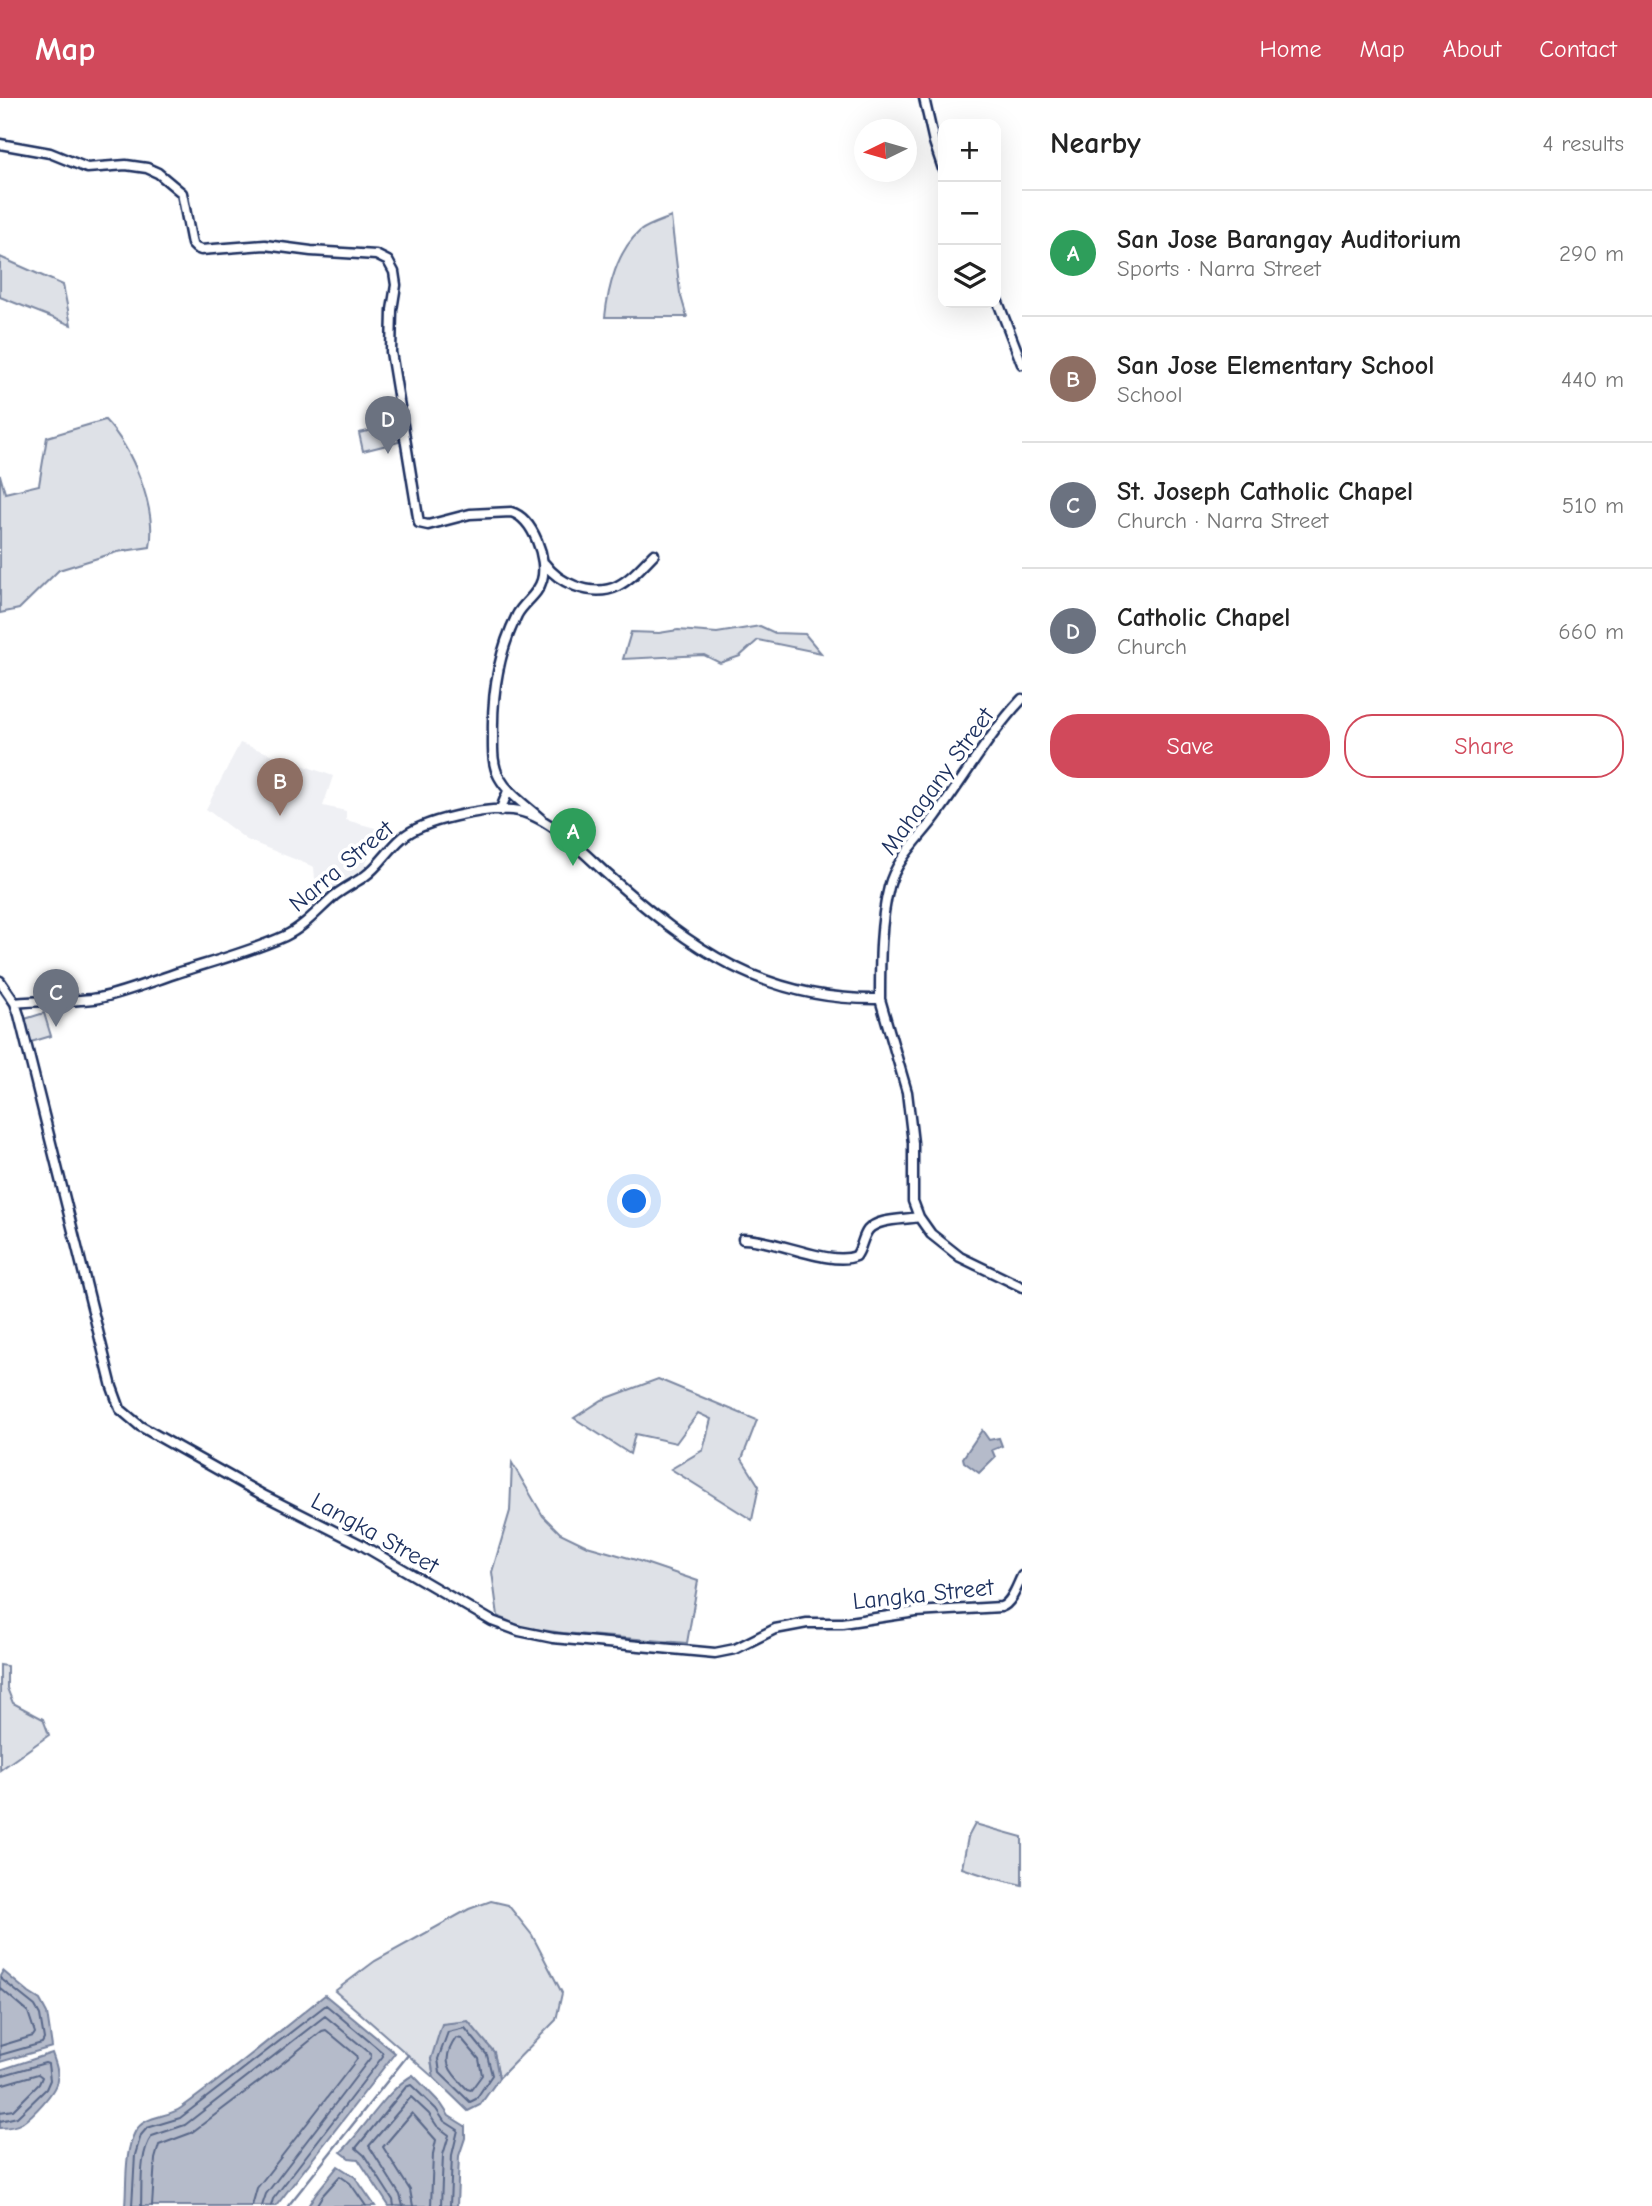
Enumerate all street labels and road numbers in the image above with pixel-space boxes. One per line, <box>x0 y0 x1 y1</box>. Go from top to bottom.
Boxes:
street label: Mahagany Street <box>874 701 1000 860</box>
street label: Narra Street <box>283 814 400 918</box>
street label: Langka Street <box>306 1486 445 1580</box>
street label: Langka Street <box>851 1573 996 1615</box>

